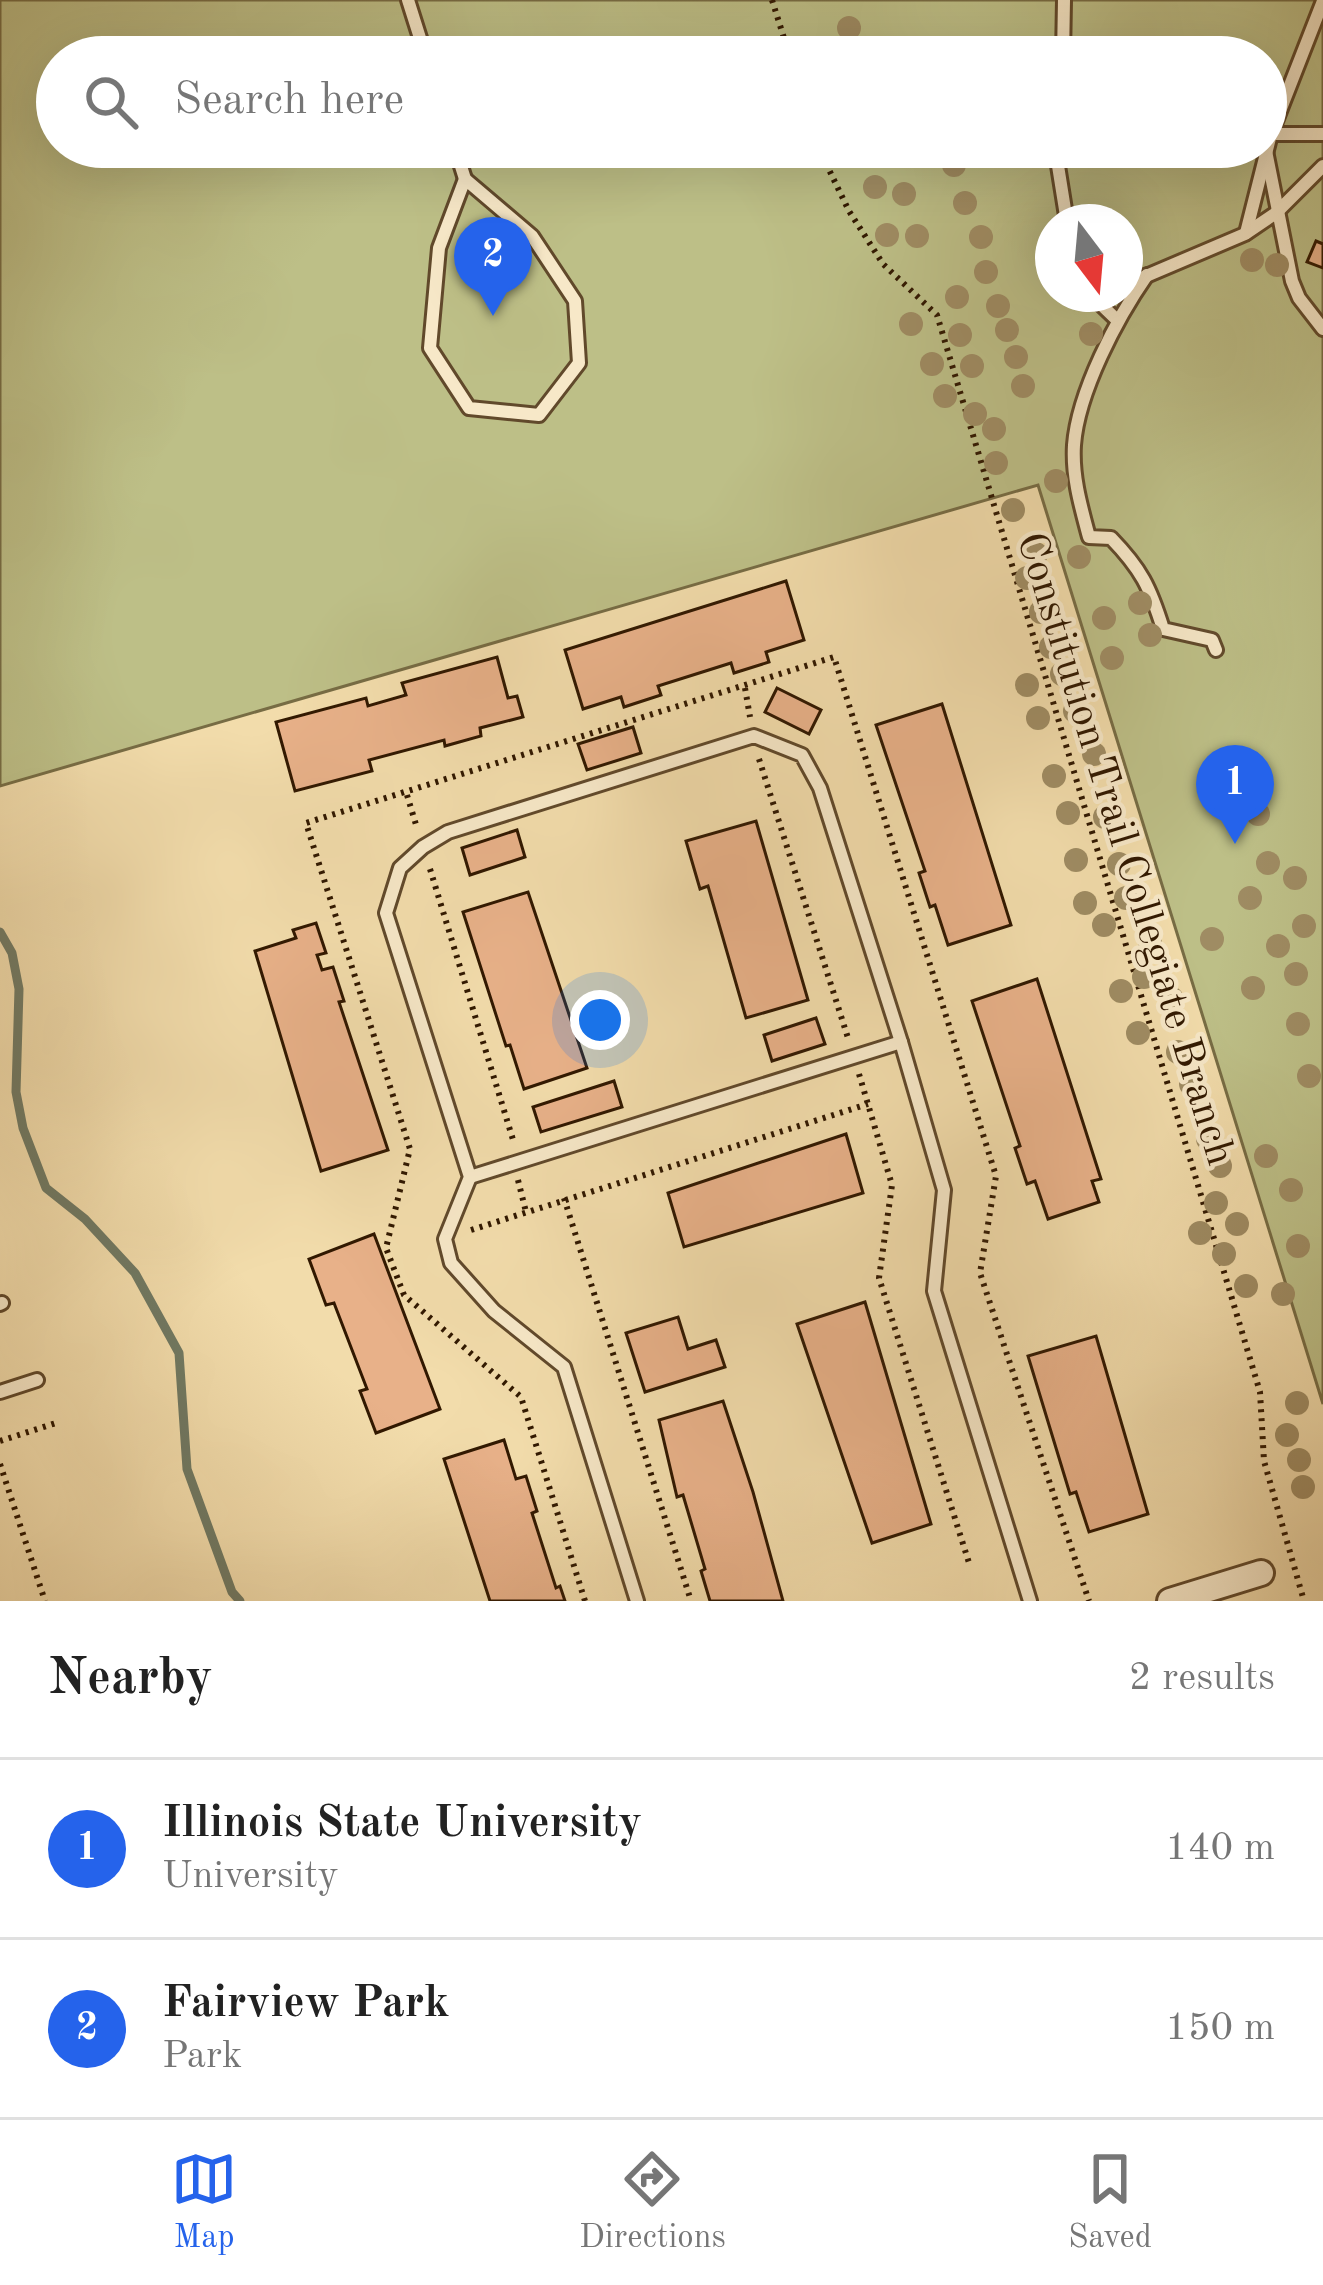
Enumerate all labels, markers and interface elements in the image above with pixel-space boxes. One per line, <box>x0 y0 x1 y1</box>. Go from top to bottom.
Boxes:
search box <box>36 36 1287 168</box>
icon: search <box>78 69 144 135</box>
text: Search here <box>174 79 404 124</box>
north arrow <box>1035 204 1143 312</box>
pin: 2 <box>454 217 532 316</box>
street label: Constitution Trail Collegiate Branch <box>1008 528 1241 1170</box>
pin: 1 <box>1196 745 1274 844</box>
your location <box>570 990 630 1050</box>
text: Nearby <box>48 1654 213 1705</box>
text: 2 results <box>1129 1659 1275 1698</box>
text: Illinois State University <box>162 1802 642 1847</box>
text: 1 <box>76 1829 98 1868</box>
text: 140 m <box>1165 1829 1275 1868</box>
text: University <box>162 1857 339 1896</box>
text: Fairview Park <box>162 1982 450 2027</box>
text: 2 <box>76 2009 98 2048</box>
text: 150 m <box>1165 2009 1275 2048</box>
text: Park <box>162 2037 242 2076</box>
tab: Map <box>171 2146 237 2259</box>
tab: Directions <box>579 2146 726 2259</box>
tab: Saved <box>1068 2146 1152 2259</box>

